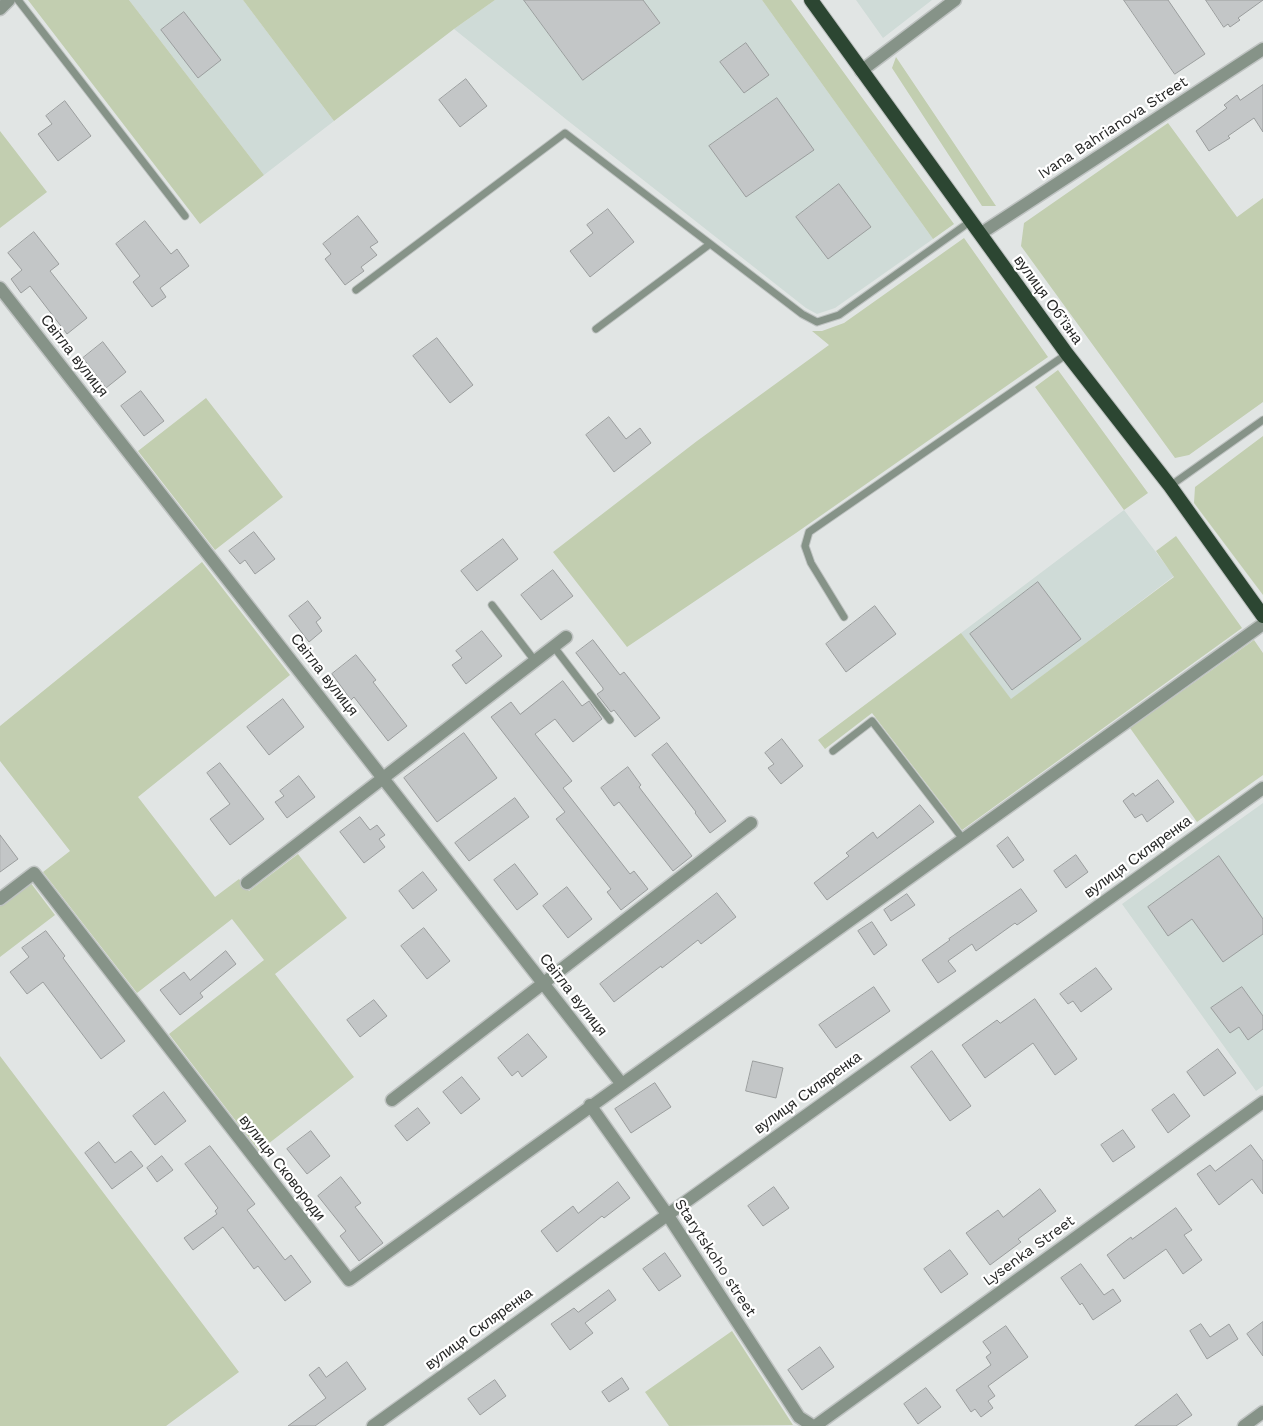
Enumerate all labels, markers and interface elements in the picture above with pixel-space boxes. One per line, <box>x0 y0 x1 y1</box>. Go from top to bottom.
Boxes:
street label: Ivana Bahrianova Street <box>1035 73 1191 183</box>
street label: вулиця Об’їзна <box>1010 252 1086 348</box>
street label: Світла вулиця <box>36 311 112 401</box>
street label: Світла вулиця <box>286 630 362 720</box>
street label: вулиця Скляренка <box>1081 812 1195 902</box>
street label: Світла вулиця <box>535 950 611 1040</box>
street label: вулиця Скляренка <box>751 1048 865 1138</box>
street label: вулиця Сковороди <box>235 1112 329 1224</box>
street label: Starytskoho street <box>670 1196 760 1320</box>
street label: Lysenka Street <box>980 1212 1078 1290</box>
street label: вулиця Скляренка <box>422 1284 536 1374</box>

